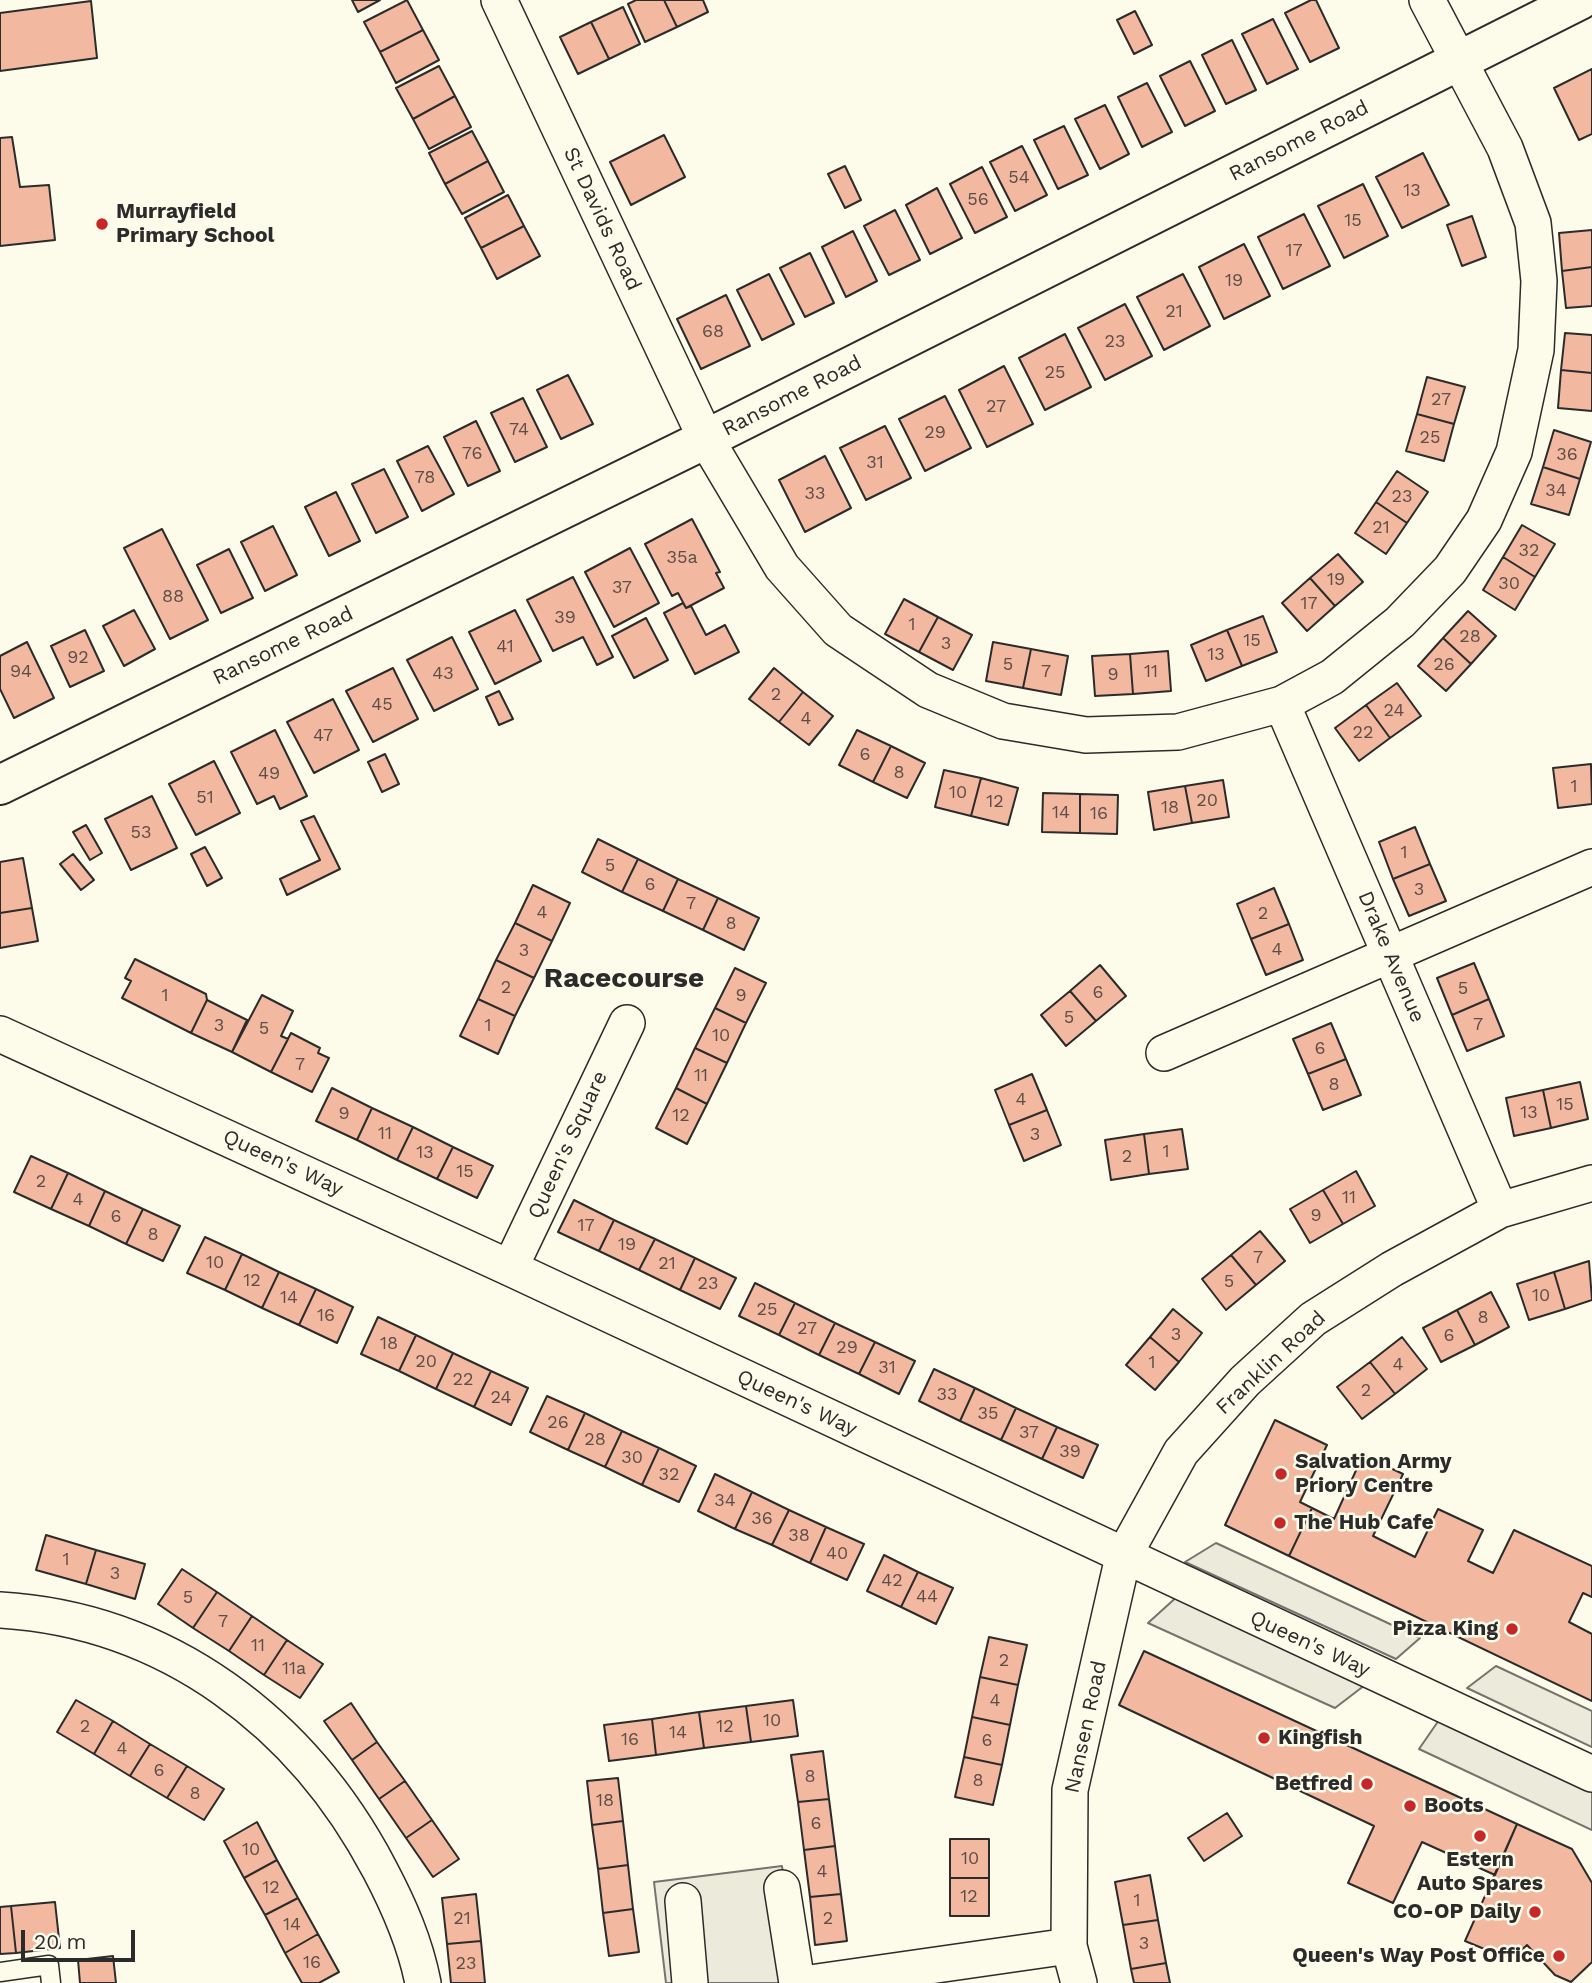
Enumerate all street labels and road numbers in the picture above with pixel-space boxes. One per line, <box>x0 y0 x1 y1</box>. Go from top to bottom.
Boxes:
street label: Ransome Road <box>1225 95 1373 187</box>
street label: St Davids Road <box>558 143 646 295</box>
street label: Ransome Road <box>718 350 866 442</box>
street label: Ransome Road <box>209 601 357 691</box>
street label: Drake Avenue <box>1352 888 1430 1026</box>
street label: Queen's Square <box>523 1067 613 1223</box>
street label: Queen's Way <box>219 1124 347 1202</box>
street label: Franklin Road <box>1211 1306 1331 1420</box>
street label: Queen's Way <box>733 1364 861 1442</box>
street label: Queen's Way <box>1246 1605 1374 1683</box>
street label: Nansen Road <box>1060 1658 1112 1796</box>

